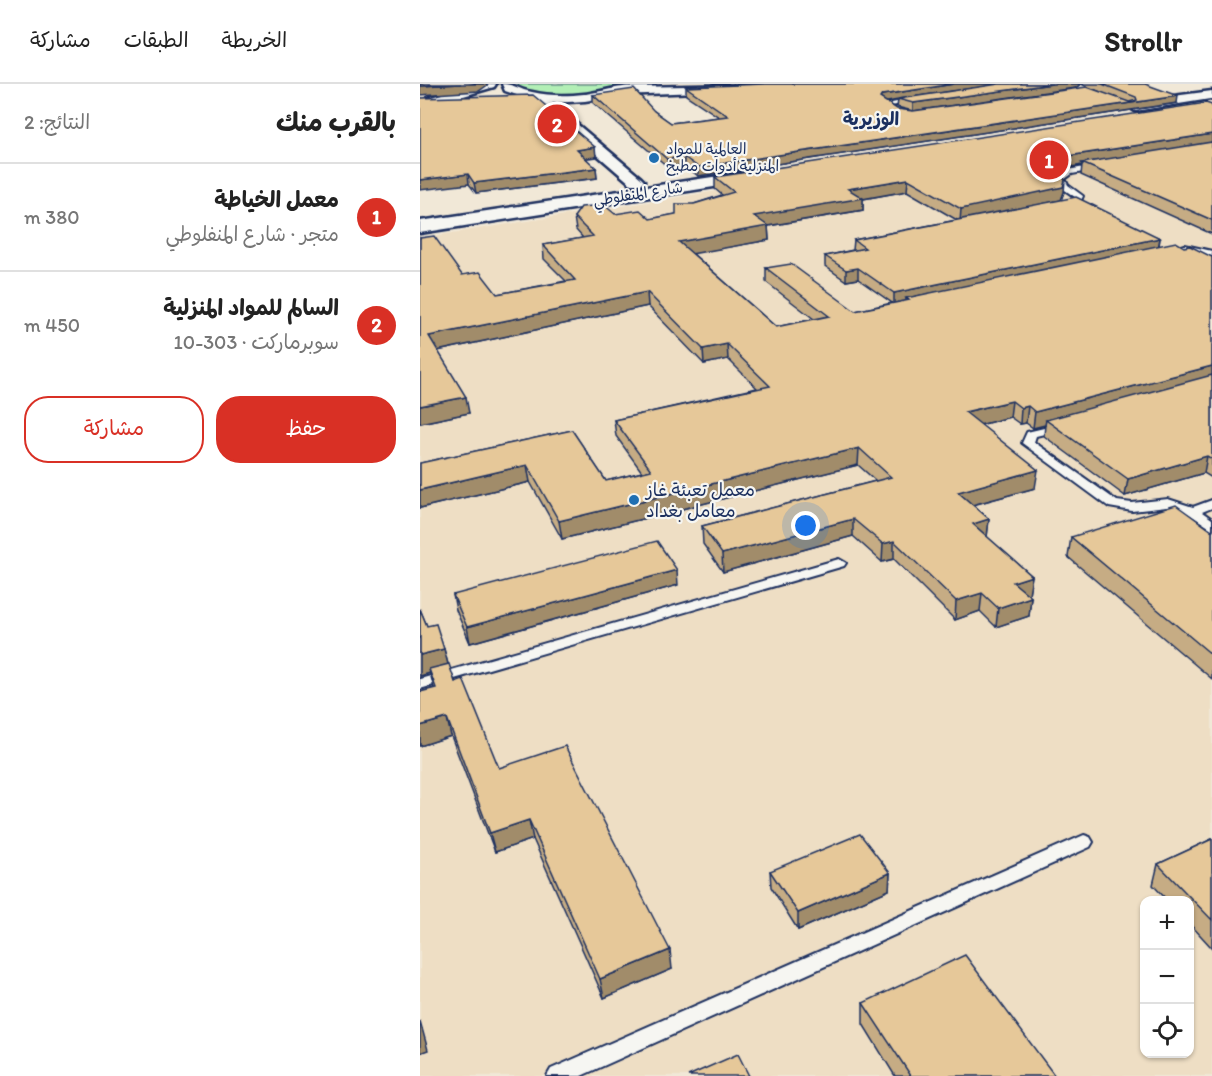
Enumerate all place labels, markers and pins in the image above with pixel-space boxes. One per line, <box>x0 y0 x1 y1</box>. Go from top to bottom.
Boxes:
pin: 2 <box>538 102 576 147</box>
pin: 1 <box>1030 138 1068 182</box>
place label: العالمية للمواد المنزلية أدوات مطبخ <box>666 140 779 176</box>
marker: العالمية للمواد المنزلية أدوات مطبخ <box>647 151 661 165</box>
place label: معمل تعبئة غاز معامل بغداد <box>644 479 755 522</box>
marker: معمل تعبئة غاز معامل بغداد <box>627 493 641 507</box>

